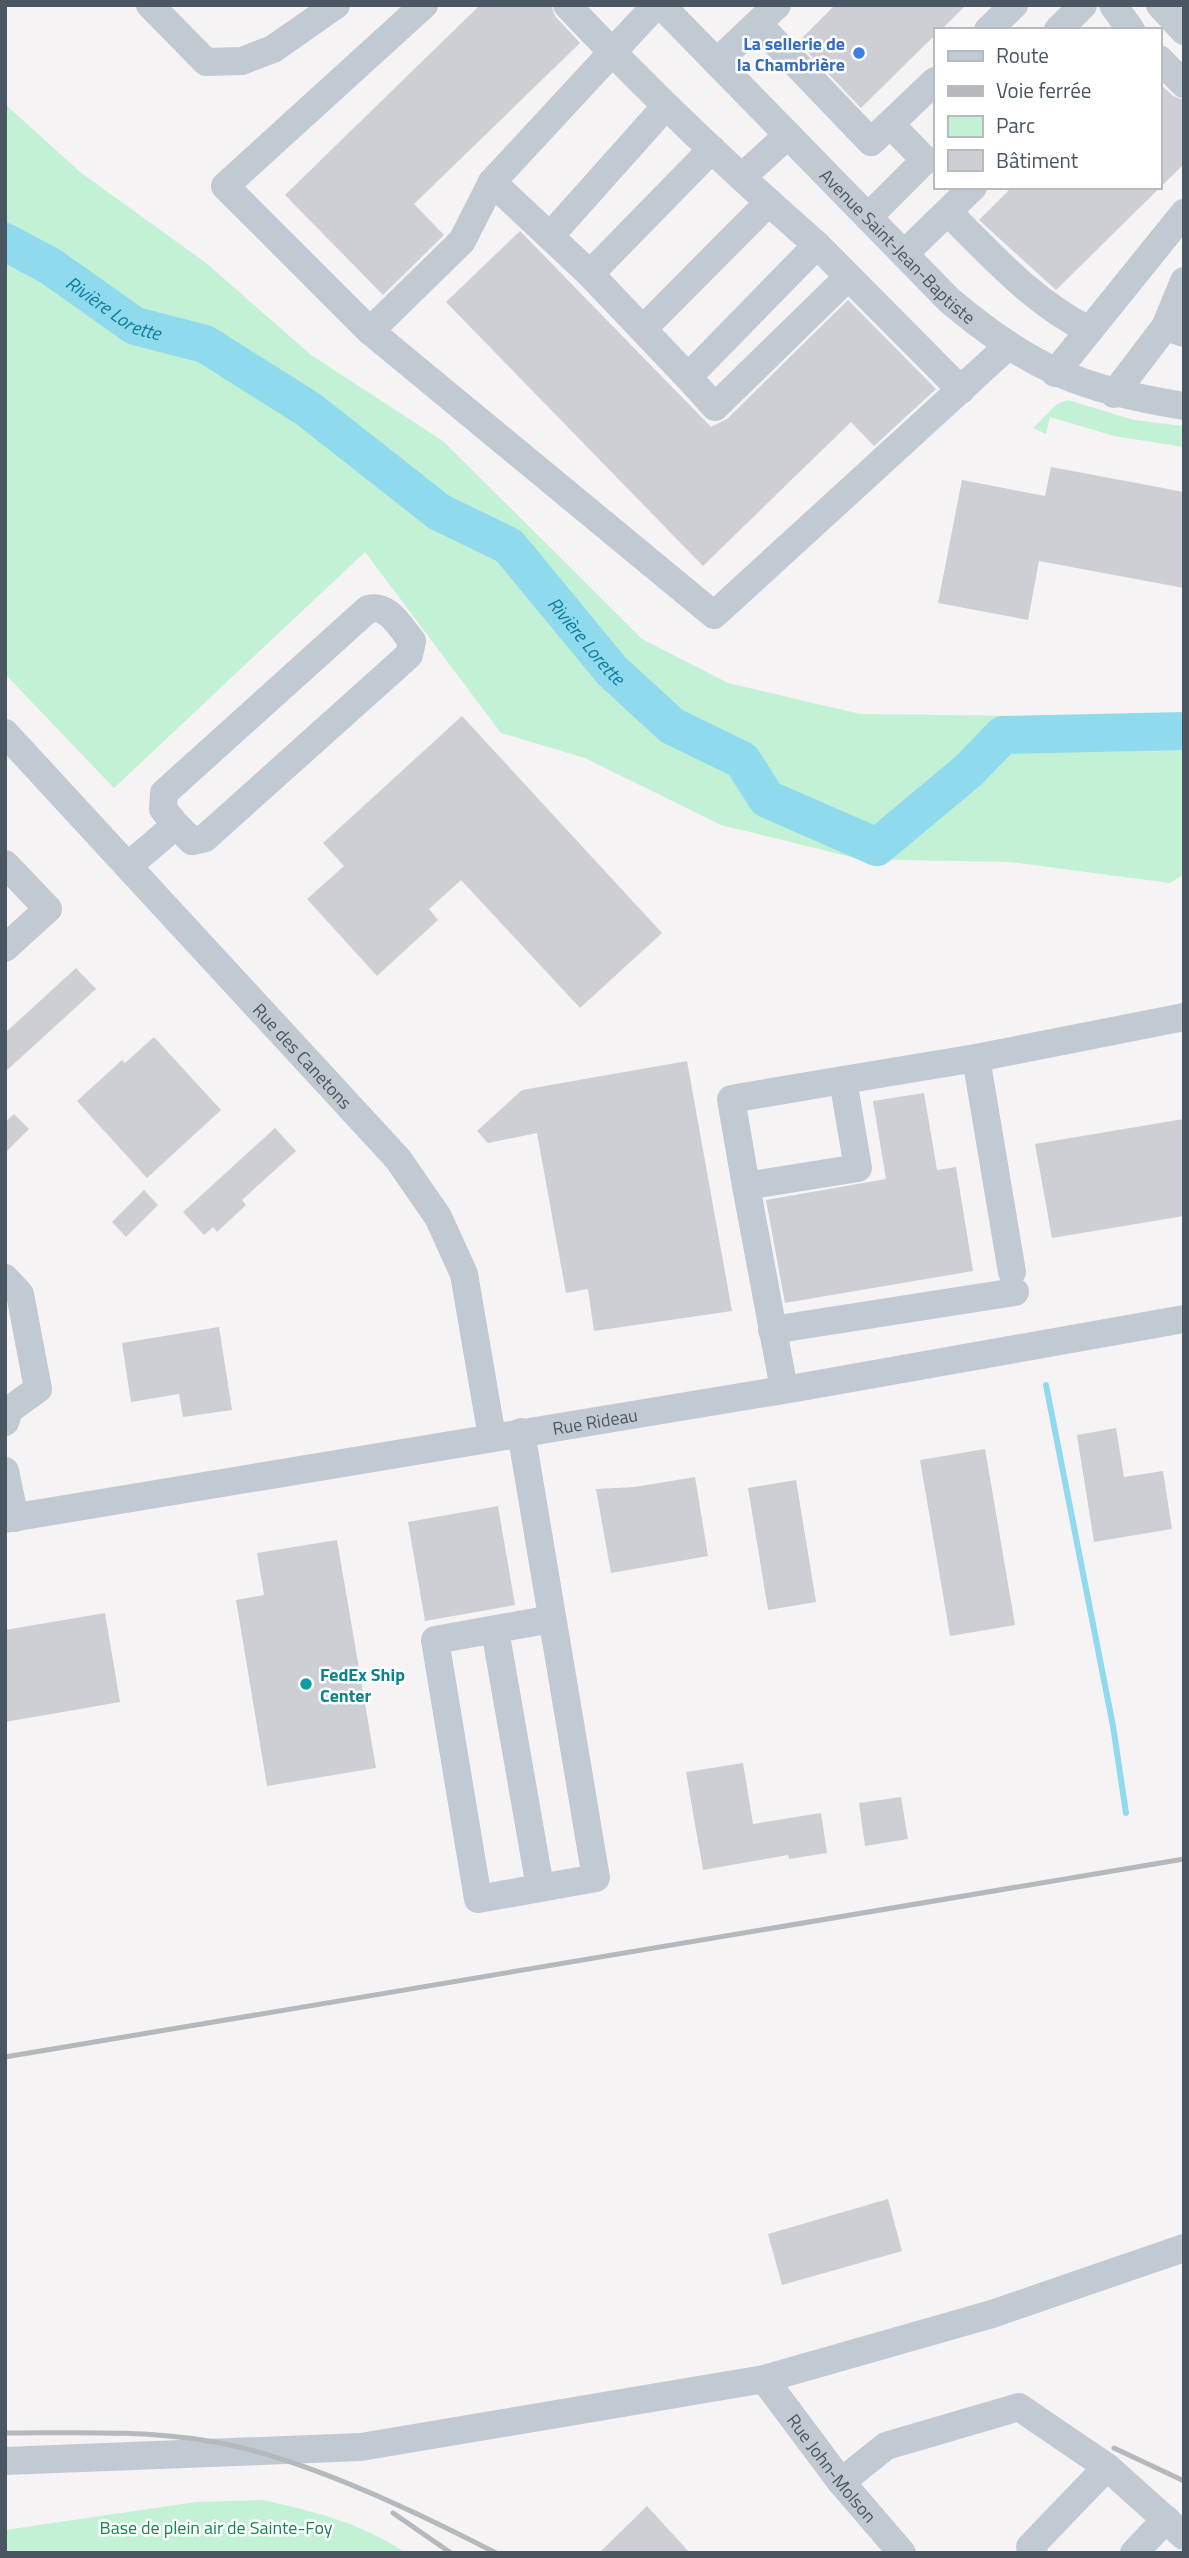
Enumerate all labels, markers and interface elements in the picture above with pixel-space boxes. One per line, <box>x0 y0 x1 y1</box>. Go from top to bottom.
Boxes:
legend <box>934 28 1161 189</box>
place label: La sellerie de la Chambrière <box>737 30 845 78</box>
text: Route <box>996 39 1049 71</box>
marker: La sellerie de la Chambrière <box>851 45 867 61</box>
text: Voie ferrée <box>996 74 1091 106</box>
text: Parc <box>996 109 1035 141</box>
text: Bâtiment <box>996 144 1079 176</box>
street label: Avenue Saint-Jean-Baptiste <box>814 162 981 330</box>
water label: Rivière Lorette <box>61 268 166 347</box>
water label: Rivière Lorette <box>541 590 633 692</box>
street label: Rue des Canetons <box>247 997 359 1115</box>
street label: Rue Rideau <box>550 1401 640 1442</box>
place label: FedEx Ship Center <box>320 1661 405 1709</box>
marker: FedEx Ship Center <box>298 1676 314 1692</box>
street label: Rue John-Molson <box>781 2408 883 2528</box>
park label: Base de plein air de Sainte-Foy <box>100 2514 333 2541</box>

